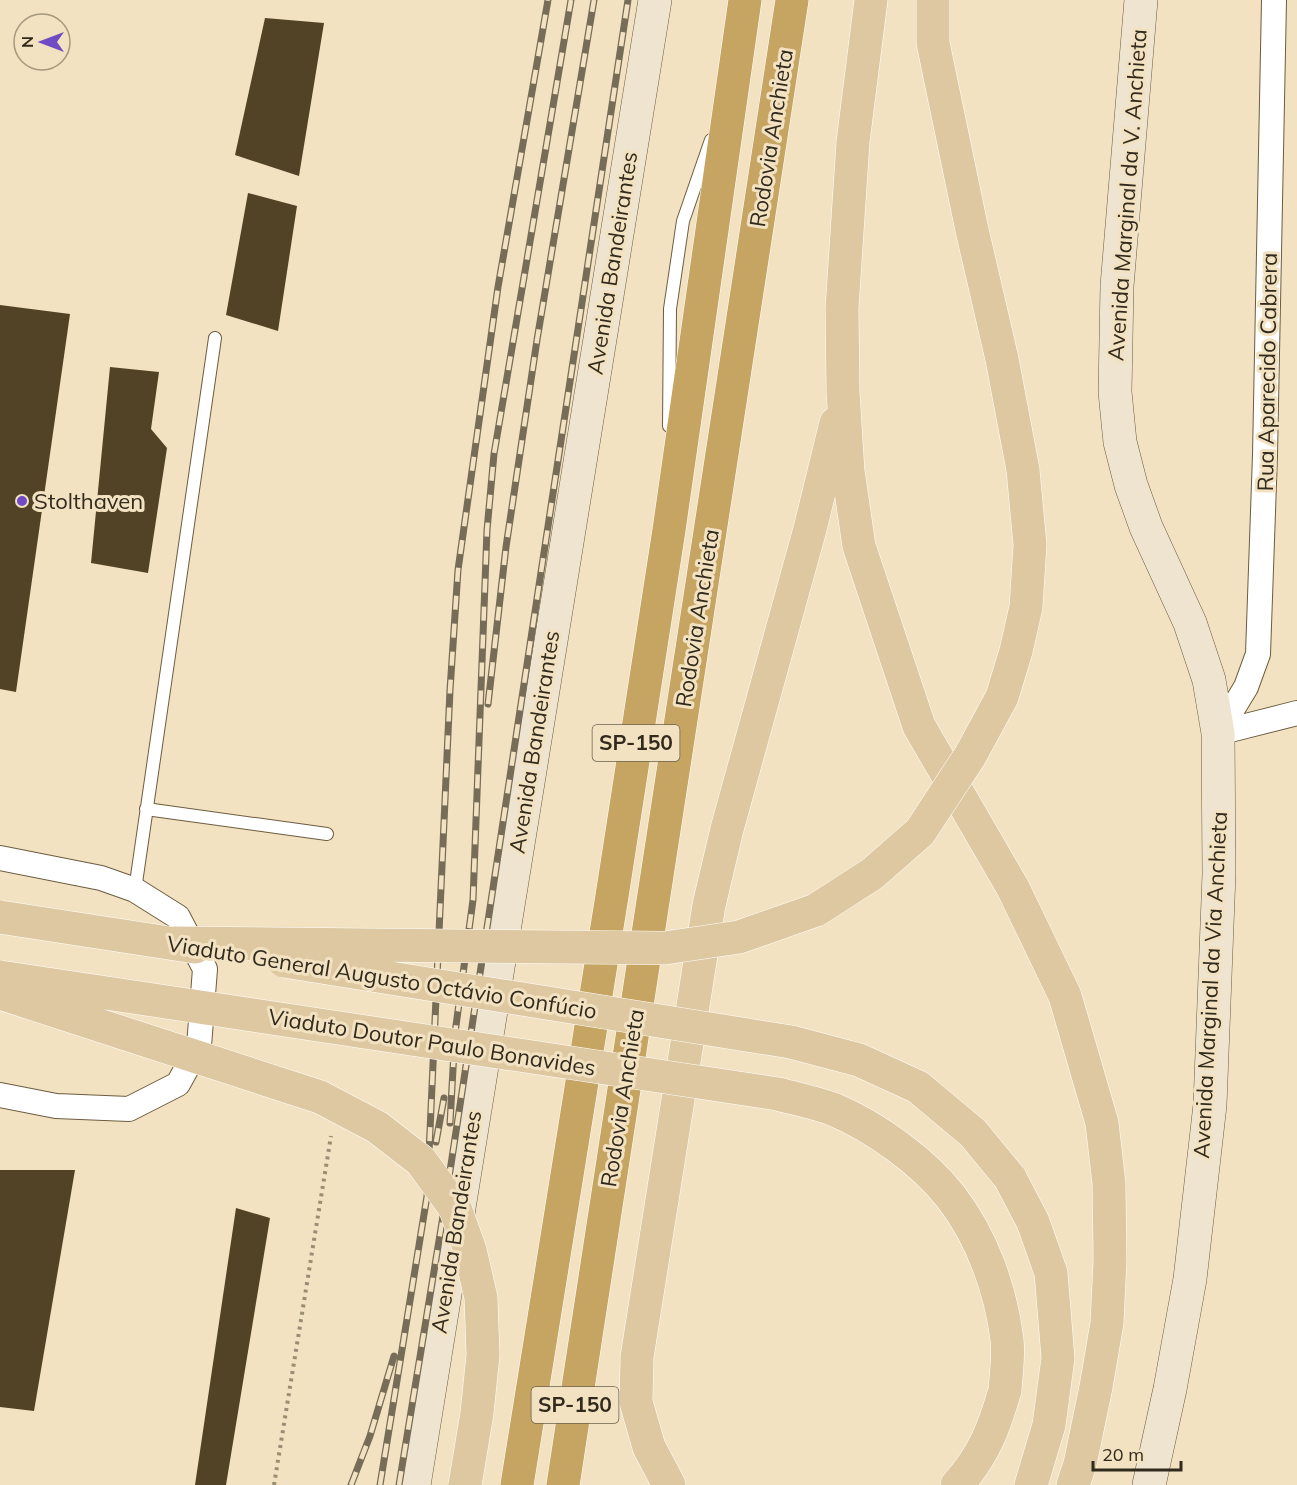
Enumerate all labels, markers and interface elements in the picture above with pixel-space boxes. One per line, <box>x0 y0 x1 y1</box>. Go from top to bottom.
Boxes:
north arrow <box>12 12 72 72</box>
street label: Avenida Marginal da V. Anchieta <box>1101 28 1153 362</box>
text: N <box>17 36 37 48</box>
street label: Rodovia Anchieta <box>743 47 799 229</box>
street label: Avenida Bandeirantes <box>581 150 643 376</box>
street label: Rua Aparecido Cabrera <box>1251 252 1283 492</box>
place label: Stolthaven <box>34 487 143 515</box>
marker: Stolthaven <box>15 494 29 508</box>
street label: Rodovia Anchieta <box>669 527 725 709</box>
street label: Avenida Bandeirantes <box>503 629 565 855</box>
road number: SP-150 <box>592 725 680 761</box>
street label: Avenida Marginal da Via Anchieta <box>1187 811 1233 1159</box>
street label: Viaduto General Augusto Octávio Confúcio <box>165 929 599 1025</box>
street label: Viaduto Doutor Paulo Bonavides <box>266 1002 598 1082</box>
street label: Rodovia Anchieta <box>594 1007 650 1189</box>
street label: Avenida Bandeirantes <box>425 1109 487 1335</box>
road number: SP-150 <box>532 1387 618 1423</box>
scale bar <box>1093 1434 1182 1472</box>
text: 20 m <box>1102 1443 1144 1466</box>

